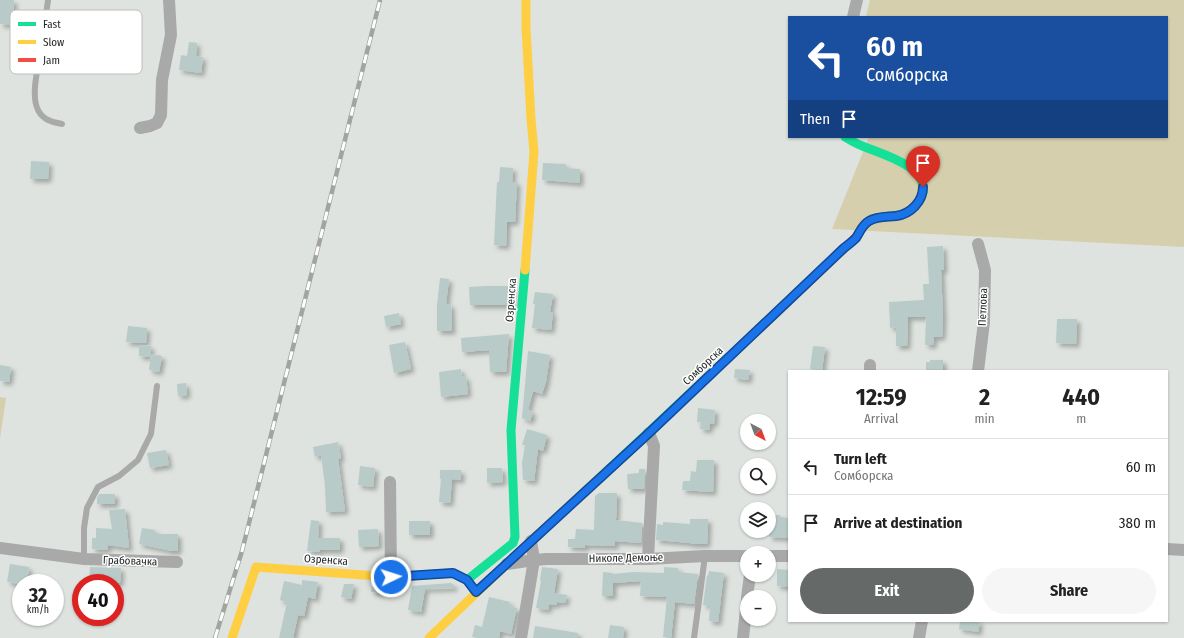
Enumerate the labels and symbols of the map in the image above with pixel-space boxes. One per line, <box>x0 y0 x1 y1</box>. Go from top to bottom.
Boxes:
legend <box>10 10 142 74</box>
text: Fast <box>43 18 61 31</box>
text: Slow <box>43 36 64 49</box>
text: Jam <box>43 54 60 67</box>
pin <box>906 146 940 187</box>
street label: Озренска <box>503 278 519 322</box>
street label: Петлова <box>976 288 990 326</box>
street label: Сомборска <box>680 344 726 388</box>
north arrow <box>740 414 776 450</box>
street label: Николе Демоње <box>589 551 663 565</box>
street label: Озренска <box>304 552 348 568</box>
street label: Грабовачка <box>103 554 157 568</box>
position arrow <box>370 556 412 598</box>
speed limit sign: 40 <box>72 574 124 626</box>

